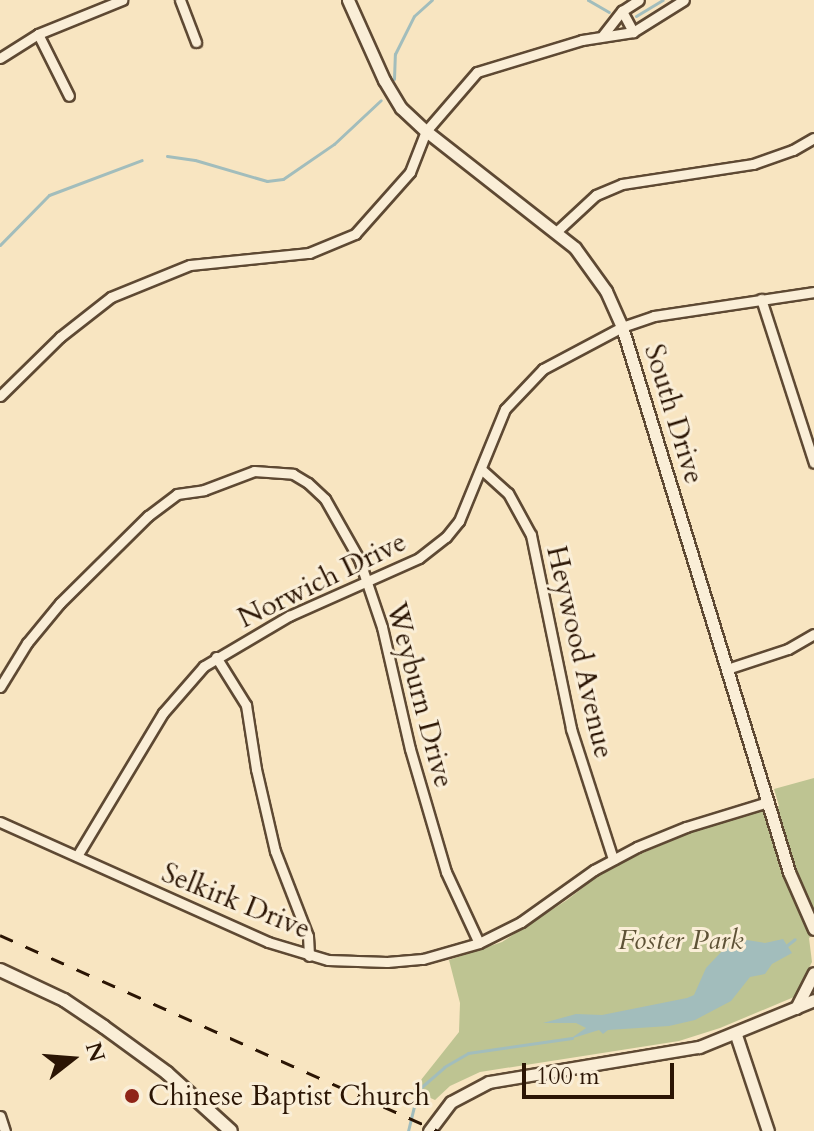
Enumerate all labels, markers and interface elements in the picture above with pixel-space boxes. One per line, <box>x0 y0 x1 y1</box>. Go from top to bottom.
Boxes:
street label: South Drive <box>637 340 711 488</box>
street label: Norwich Drive <box>232 525 412 635</box>
street label: Heywood Avenue <box>539 543 621 761</box>
street label: Weyburn Drive <box>379 599 461 791</box>
street label: Selkirk Drive <box>157 856 315 946</box>
park label: Foster Park <box>618 923 744 957</box>
north arrow <box>32 1019 112 1099</box>
text: N <box>78 1038 112 1065</box>
scale bar <box>526 1047 678 1097</box>
text: 100 m <box>536 1060 600 1093</box>
place label: Chinese Baptist Church <box>148 1079 430 1113</box>
marker: Chinese Baptist Church <box>123 1087 141 1105</box>

